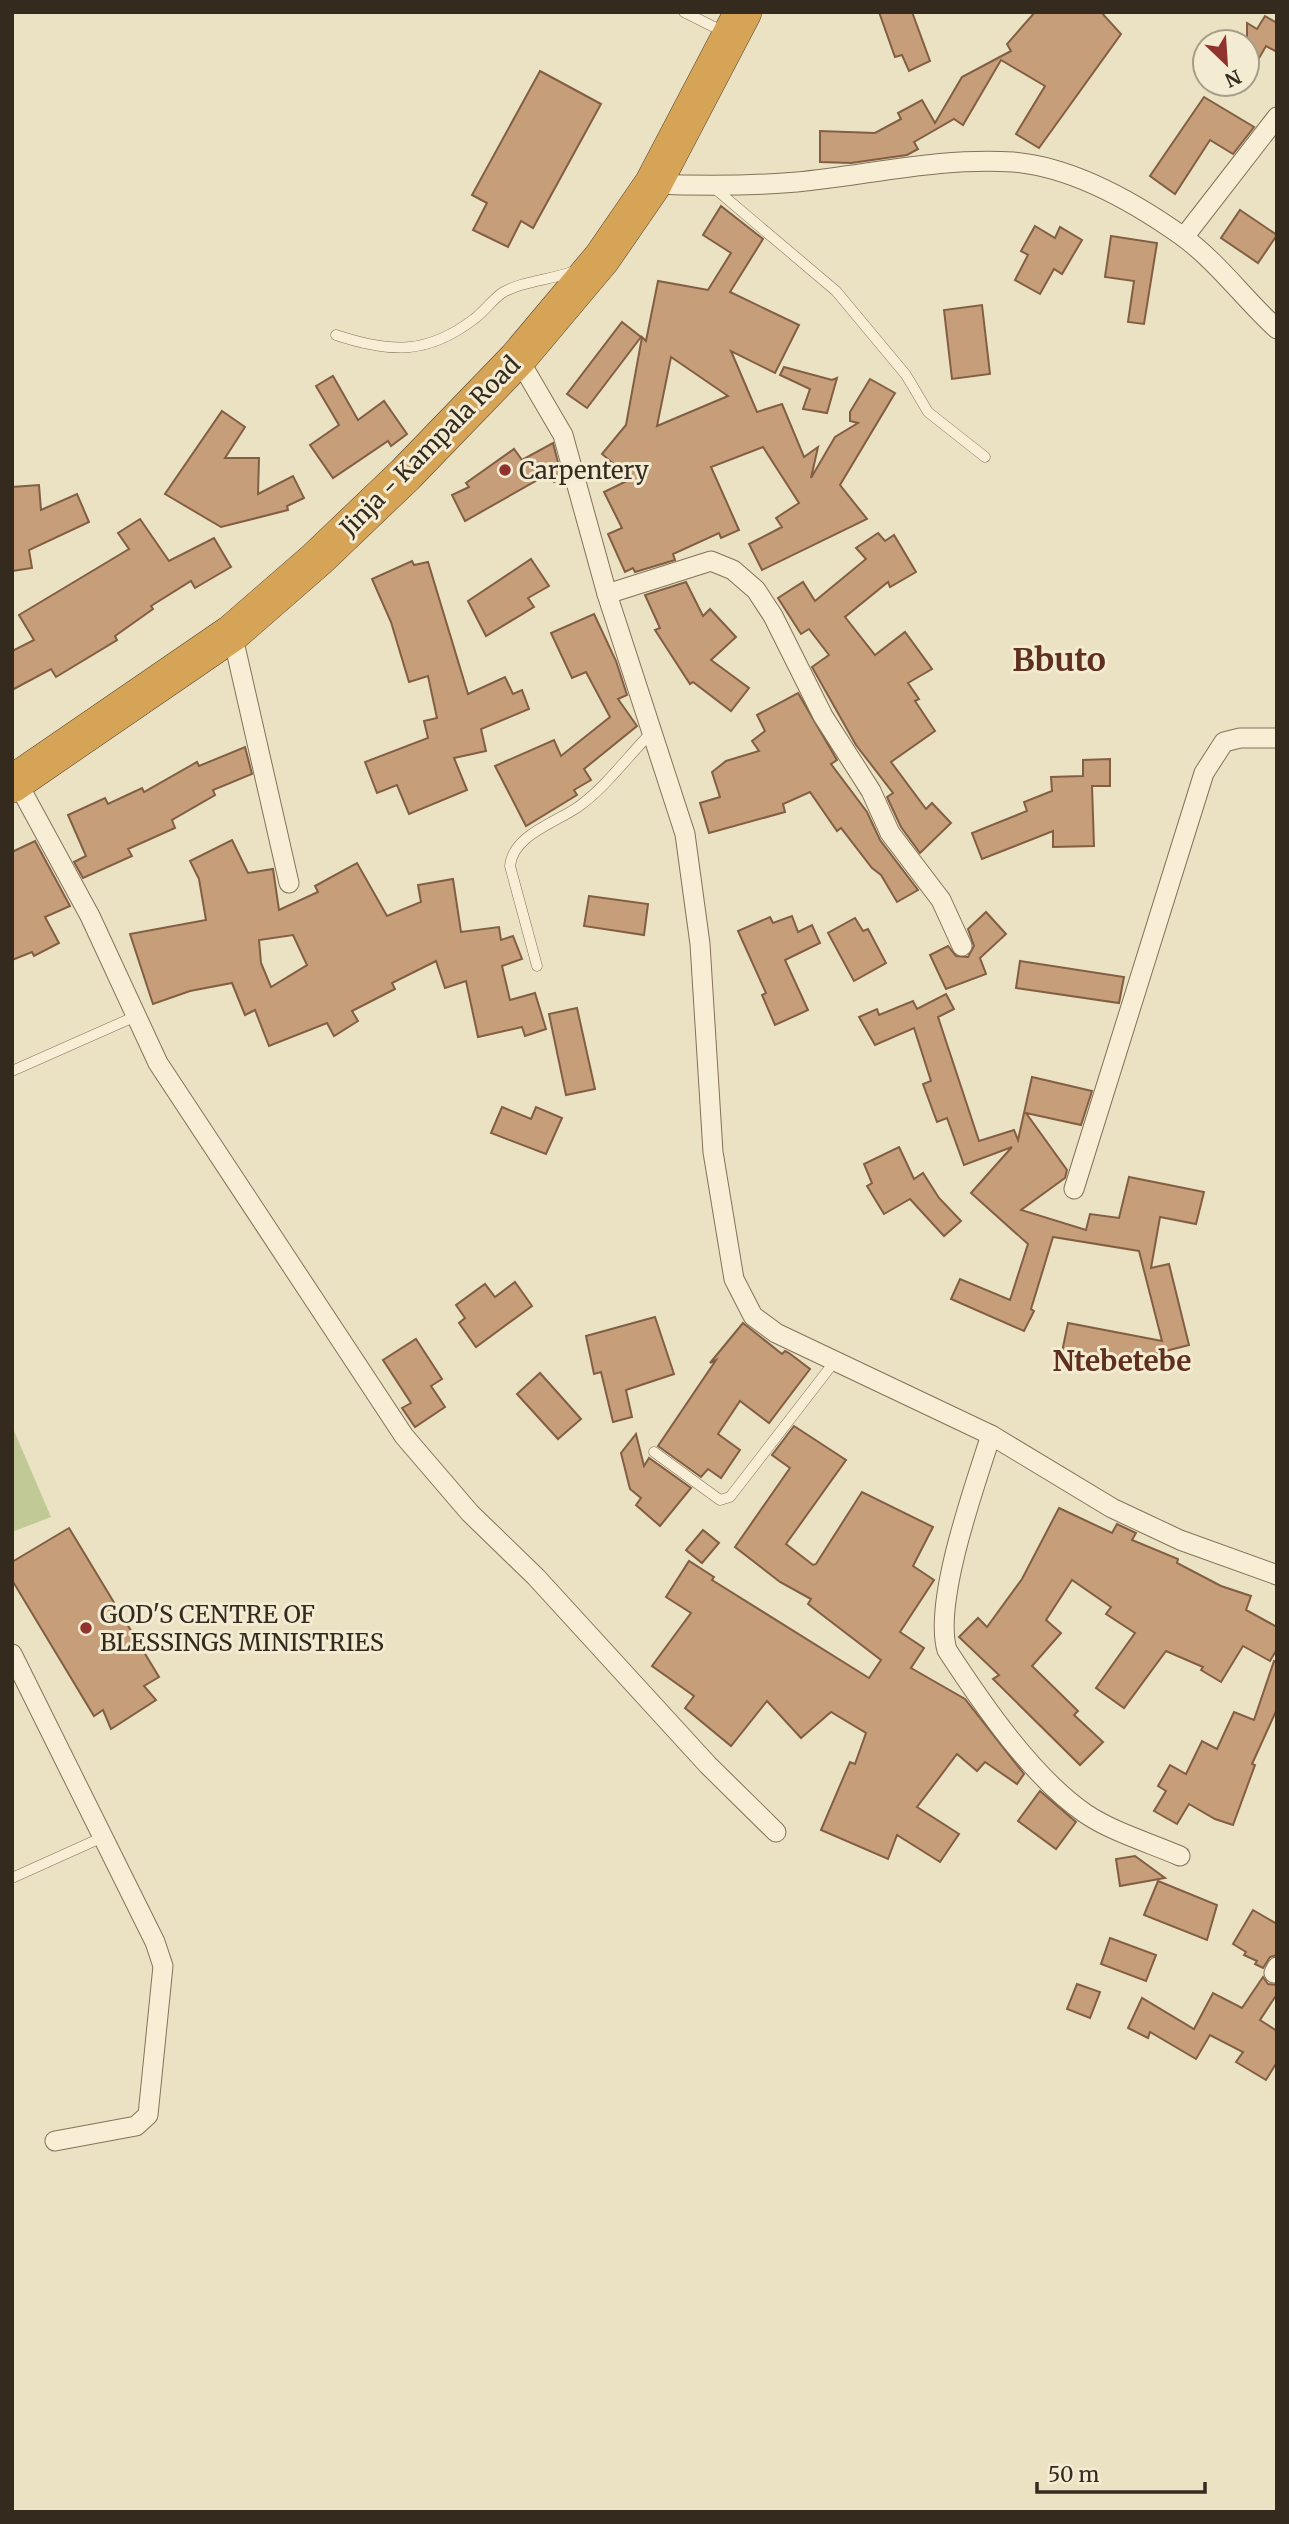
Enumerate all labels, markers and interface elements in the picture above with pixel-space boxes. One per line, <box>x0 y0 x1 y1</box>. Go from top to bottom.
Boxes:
north arrow <box>1191 28 1261 98</box>
text: N <box>1221 64 1245 92</box>
street label: Jinja - Kampala Road <box>333 349 527 543</box>
place label: Carpentery <box>519 455 649 486</box>
marker: Carpentery <box>497 462 513 478</box>
district label: Bbuto <box>1012 640 1106 680</box>
district label: Ntebetebe <box>1053 1343 1191 1379</box>
place label: GOD'S CENTRE OF BLESSINGS MINISTRIES <box>100 1599 384 1658</box>
marker: GOD'S CENTRE OF BLESSINGS MINISTRIES <box>78 1620 94 1636</box>
scale bar <box>1037 2450 1205 2494</box>
text: 50 m <box>1048 2461 1099 2488</box>

